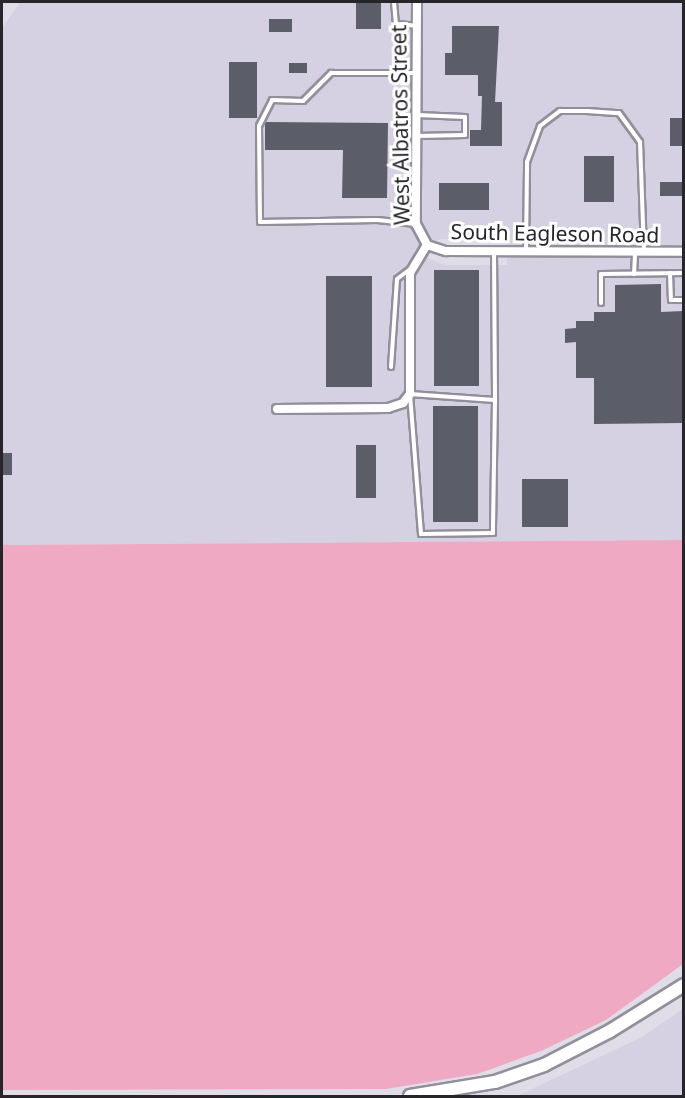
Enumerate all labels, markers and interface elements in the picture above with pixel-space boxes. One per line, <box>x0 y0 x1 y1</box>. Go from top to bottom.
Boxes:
street label: West Albatros Street <box>386 25 414 225</box>
street label: South Eagleson Road <box>451 219 659 247</box>

